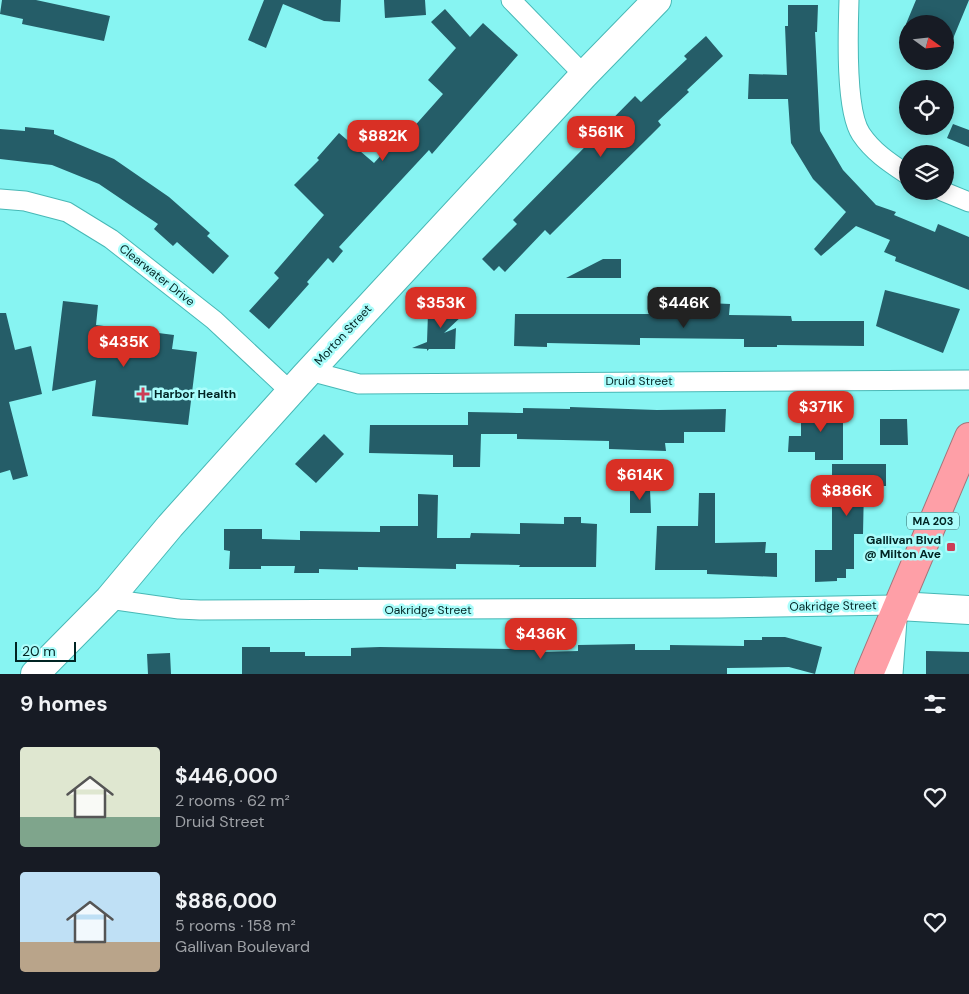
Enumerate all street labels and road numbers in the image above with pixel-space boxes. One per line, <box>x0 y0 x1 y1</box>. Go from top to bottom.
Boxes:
street label: Clearwater Drive <box>116 240 198 310</box>
street label: Morton Street <box>311 301 375 369</box>
street label: Druid Street <box>605 373 673 389</box>
road number: MA 203 <box>907 512 959 530</box>
street label: Oakridge Street <box>789 597 877 615</box>
street label: Oakridge Street <box>384 602 472 618</box>

